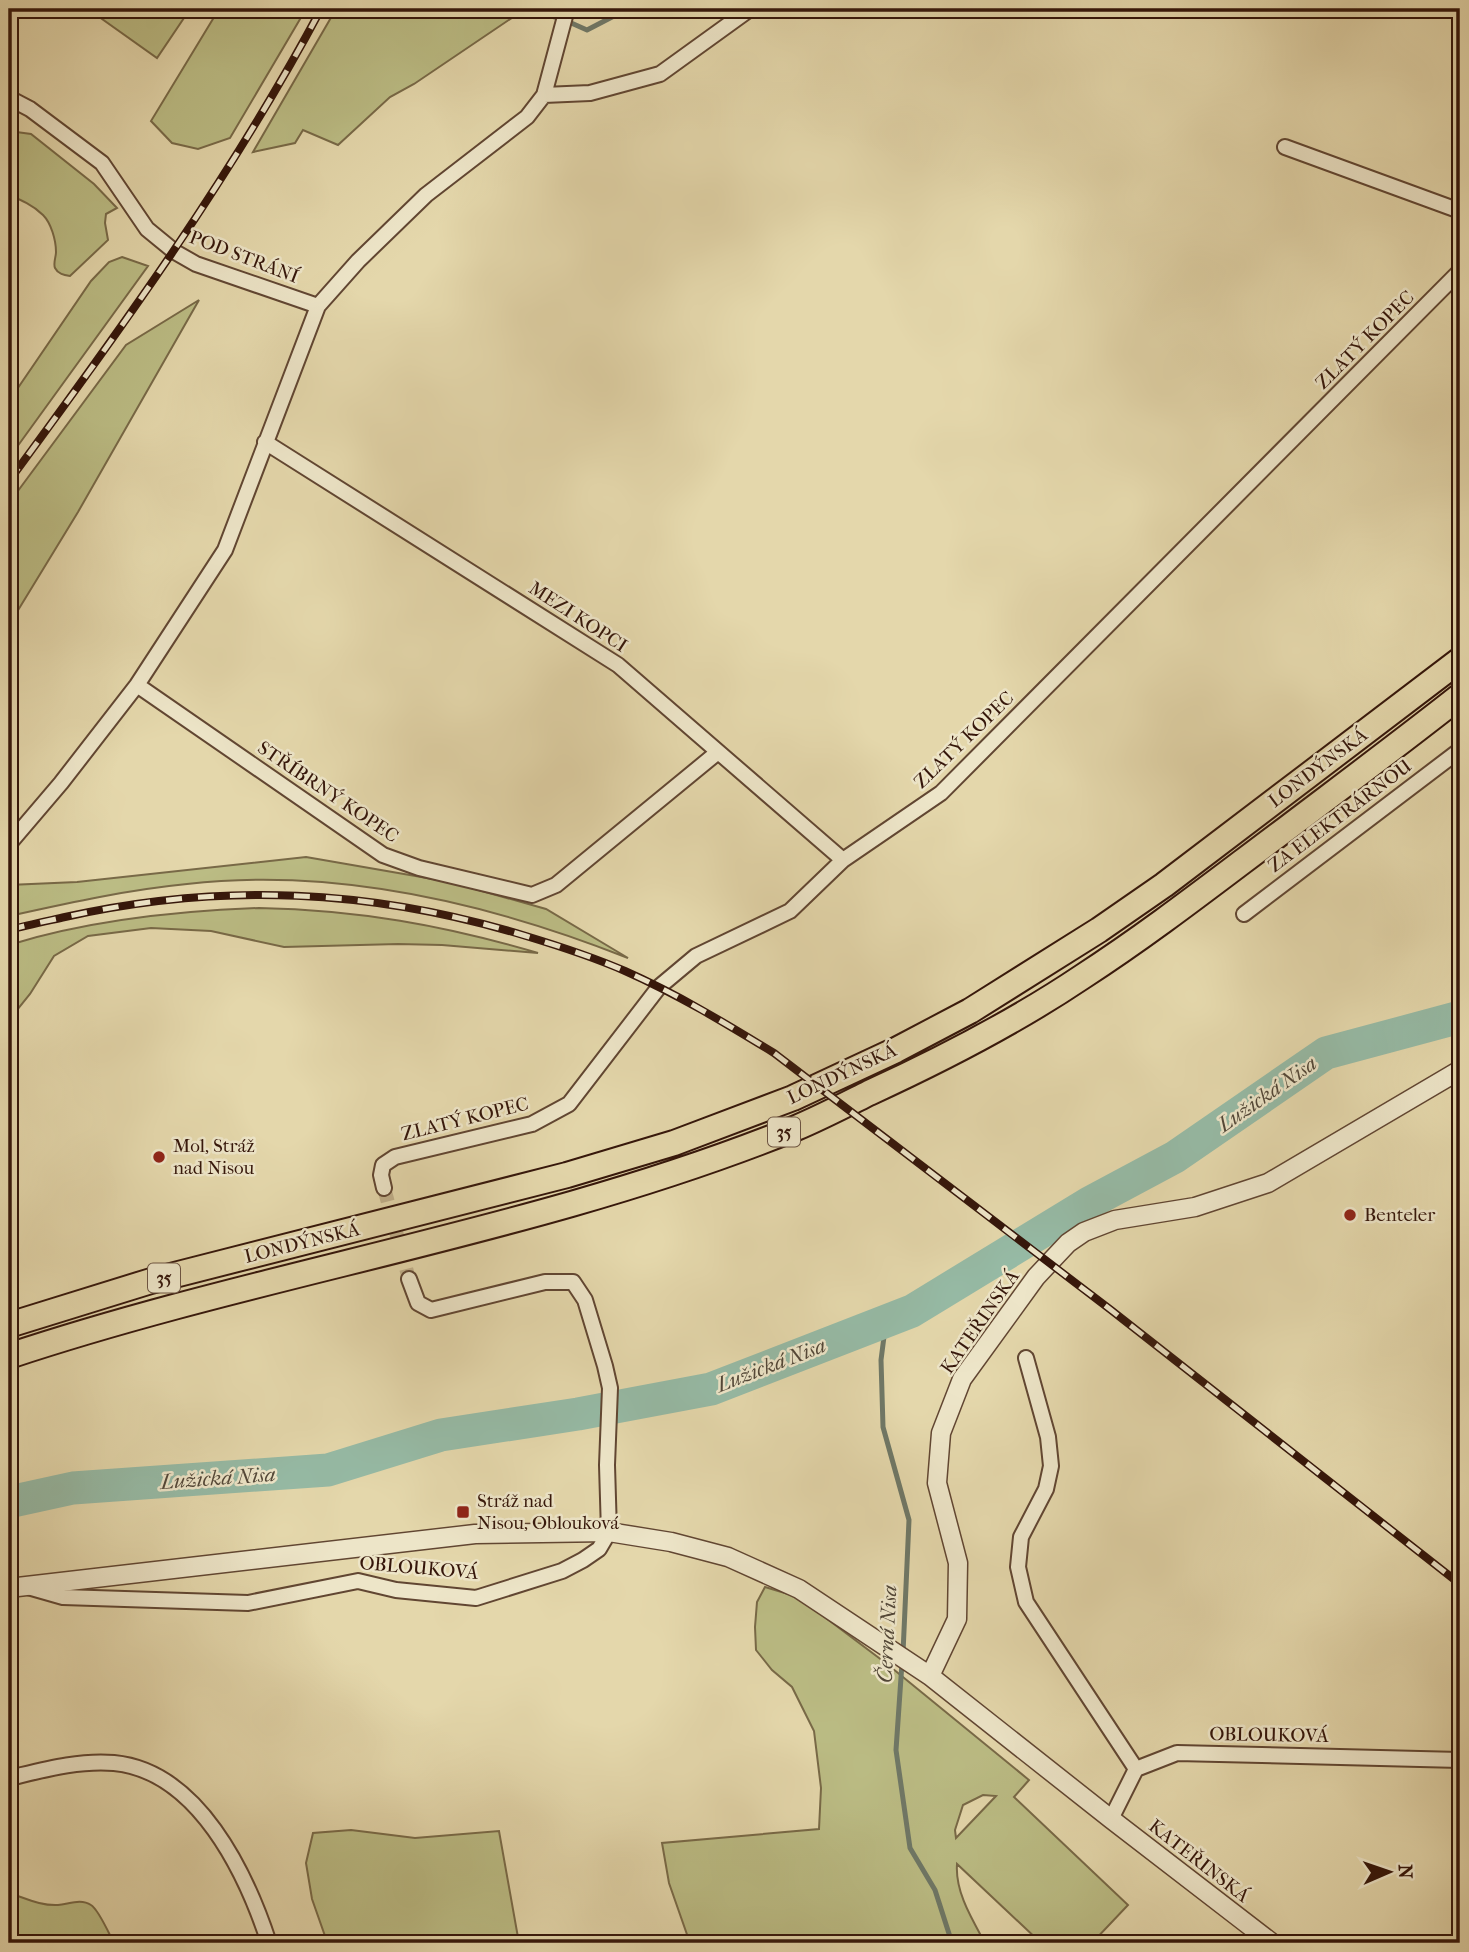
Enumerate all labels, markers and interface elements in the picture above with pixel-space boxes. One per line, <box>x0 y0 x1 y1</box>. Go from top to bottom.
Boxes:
street label: POD STRÁNÍ <box>186 226 302 288</box>
street label: ZLATÝ KOPEC <box>1311 286 1419 394</box>
street label: MEZI KOPCI <box>525 577 631 657</box>
street label: ZLATÝ KOPEC <box>909 686 1018 793</box>
street label: LONDÝNSKÁ <box>1264 722 1372 812</box>
street label: STŘÍBRNÝ KOPEC <box>253 736 403 847</box>
street label: ZA ELEKTRÁRNOU <box>1264 755 1416 877</box>
street label: LONDÝNSKÁ <box>783 1038 901 1109</box>
water label: Lužická Nisa <box>1211 1051 1321 1138</box>
street label: ZLATÝ KOPEC <box>399 1092 531 1145</box>
road number: 35 <box>768 1118 800 1147</box>
place label: Mol, Stráž nad Nisou <box>173 1135 255 1179</box>
marker: Mol, Stráž nad Nisou <box>151 1149 167 1165</box>
place label: Benteler <box>1364 1204 1436 1226</box>
marker: Benteler <box>1342 1207 1358 1223</box>
street label: LONDÝNSKÁ <box>242 1217 363 1268</box>
road number: 35 <box>148 1264 180 1293</box>
street label: KATEŘINSKÁ <box>935 1265 1024 1378</box>
water label: Lužická Nisa <box>711 1333 829 1398</box>
water label: Lužická Nisa <box>158 1462 276 1494</box>
place label: Stráž nad Nisou, Oblouková <box>477 1490 619 1534</box>
marker: Stráž nad Nisou, Oblouková <box>455 1504 471 1520</box>
street label: OBLOUKOVÁ <box>359 1552 480 1584</box>
water label: Černá Nisa <box>872 1584 902 1684</box>
street label: OBLOUKOVÁ <box>1209 1723 1330 1747</box>
street label: KATEŘINSKÁ <box>1144 1814 1255 1907</box>
north arrow <box>1354 1836 1424 1906</box>
text: N <box>1394 1864 1416 1880</box>

